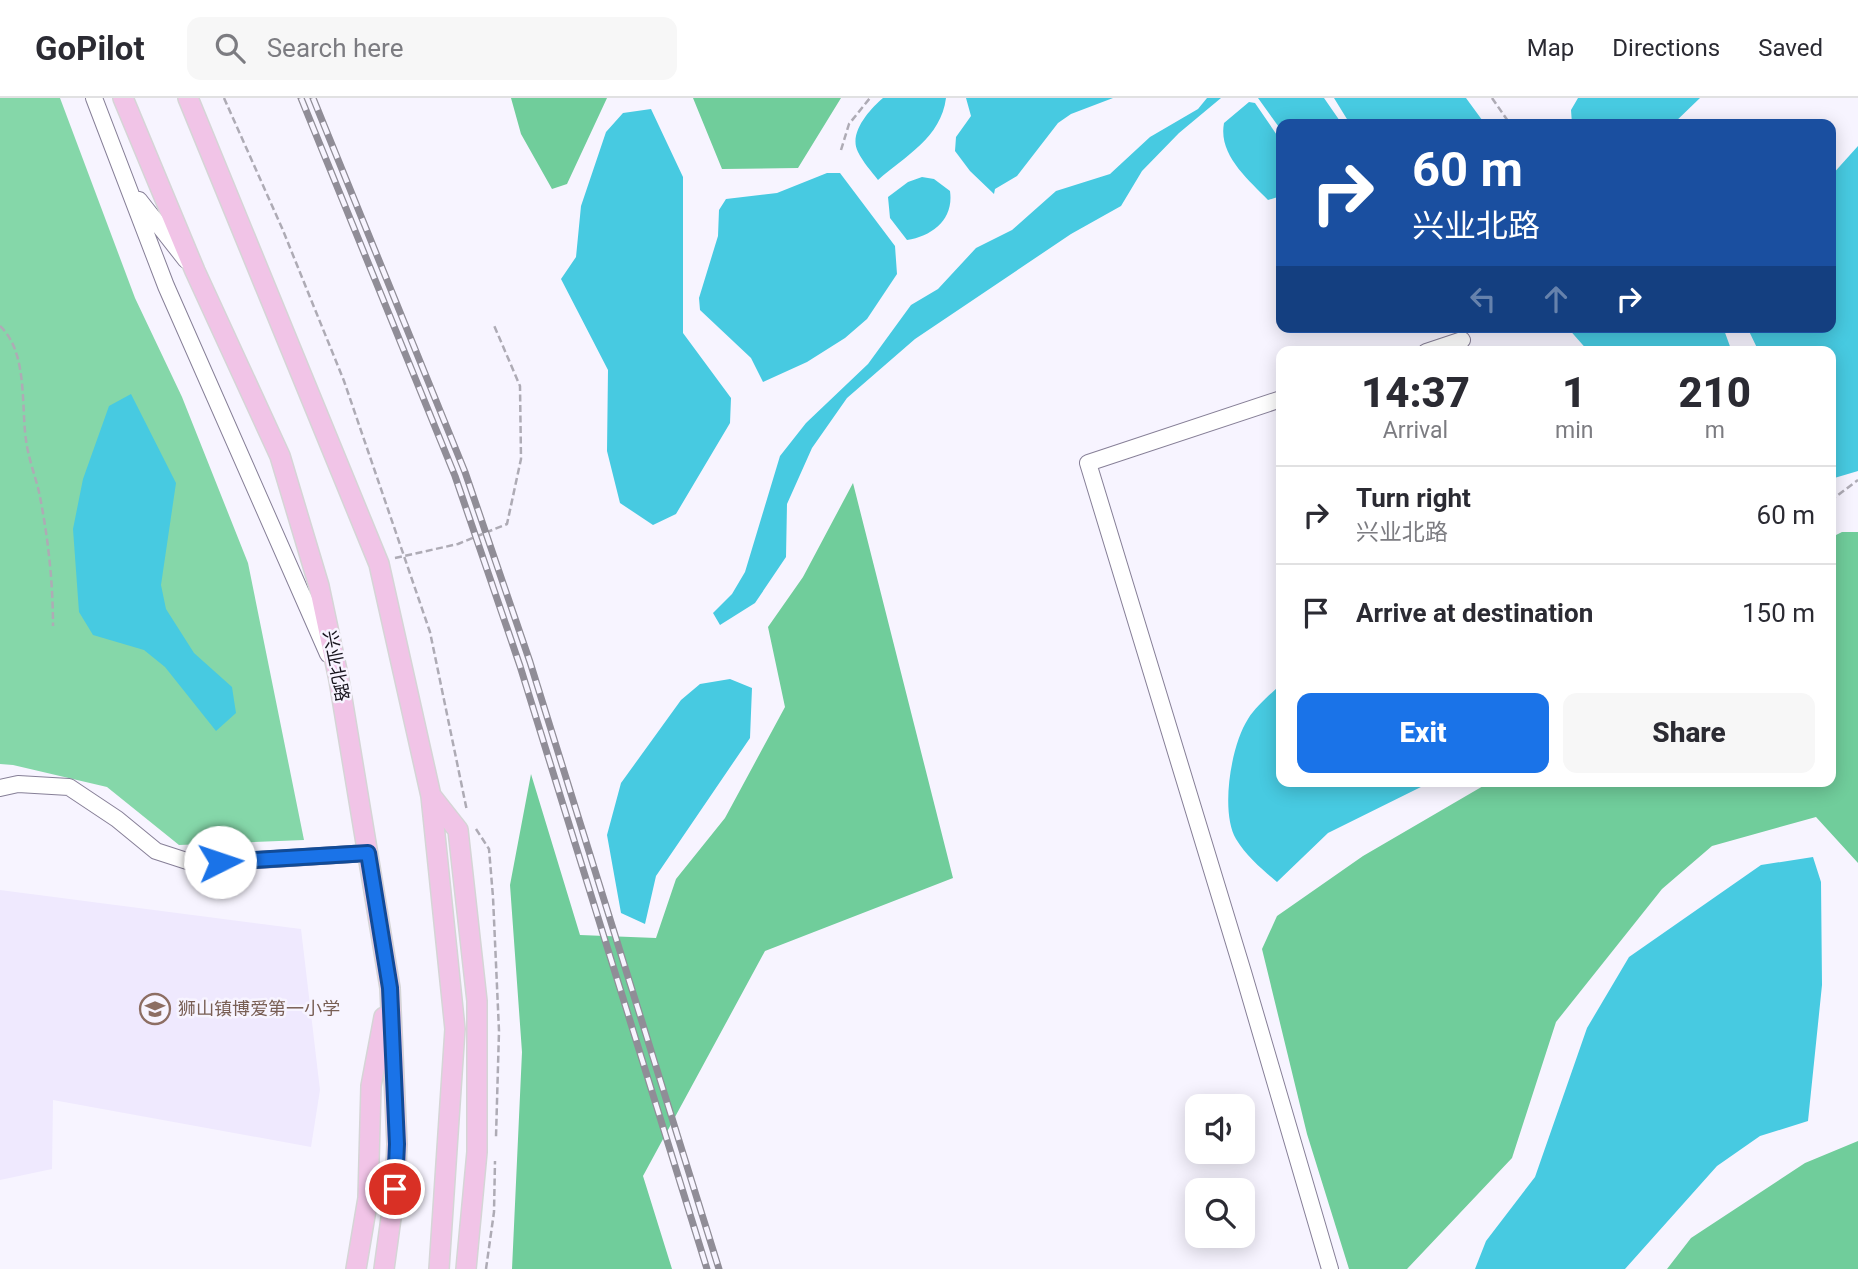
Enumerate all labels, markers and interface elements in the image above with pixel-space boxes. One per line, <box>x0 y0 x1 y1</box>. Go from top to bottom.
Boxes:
search box <box>187 17 677 80</box>
text: GoPilot <box>35 29 145 68</box>
icon: search <box>211 29 249 67</box>
text: Search here <box>267 33 403 63</box>
text: Map <box>1527 34 1574 62</box>
text: Directions <box>1612 34 1720 62</box>
text: Saved <box>1758 34 1823 62</box>
text: 60 m <box>1412 141 1523 198</box>
icon: right <box>1297 147 1388 238</box>
text: 兴业北路 <box>1412 207 1540 245</box>
icon: left <box>1464 280 1502 318</box>
icon: ahead <box>1537 280 1575 318</box>
icon: right <box>1610 280 1648 318</box>
text: 14:37 <box>1361 368 1470 417</box>
text: 1 <box>1562 368 1586 417</box>
text: 210 <box>1678 368 1751 417</box>
text: Arrival <box>1383 417 1448 444</box>
text: min <box>1555 417 1593 444</box>
text: m <box>1705 417 1725 444</box>
text: Turn right <box>1356 483 1471 513</box>
icon: right <box>1297 496 1335 534</box>
text: 60 m <box>1757 500 1815 530</box>
text: 兴业北路 <box>1356 519 1448 546</box>
icon: arrive <box>1297 594 1335 632</box>
text: Arrive at destination <box>1356 598 1593 628</box>
text: 150 m <box>1742 598 1815 628</box>
street label: 兴业北路 <box>319 629 354 703</box>
button: Exit <box>1297 693 1549 773</box>
button: Share <box>1563 693 1815 773</box>
position arrow <box>183 825 257 899</box>
school or university icon: 狮山镇博爱第一小学 <box>138 992 172 1026</box>
place label: 狮山镇博爱第一小学 <box>178 998 340 1019</box>
map controls <box>1185 1094 1255 1248</box>
button: sound <box>1185 1094 1255 1164</box>
pin <box>365 1159 425 1219</box>
icon: arrive <box>376 1170 414 1208</box>
button: search <box>1185 1178 1255 1248</box>

